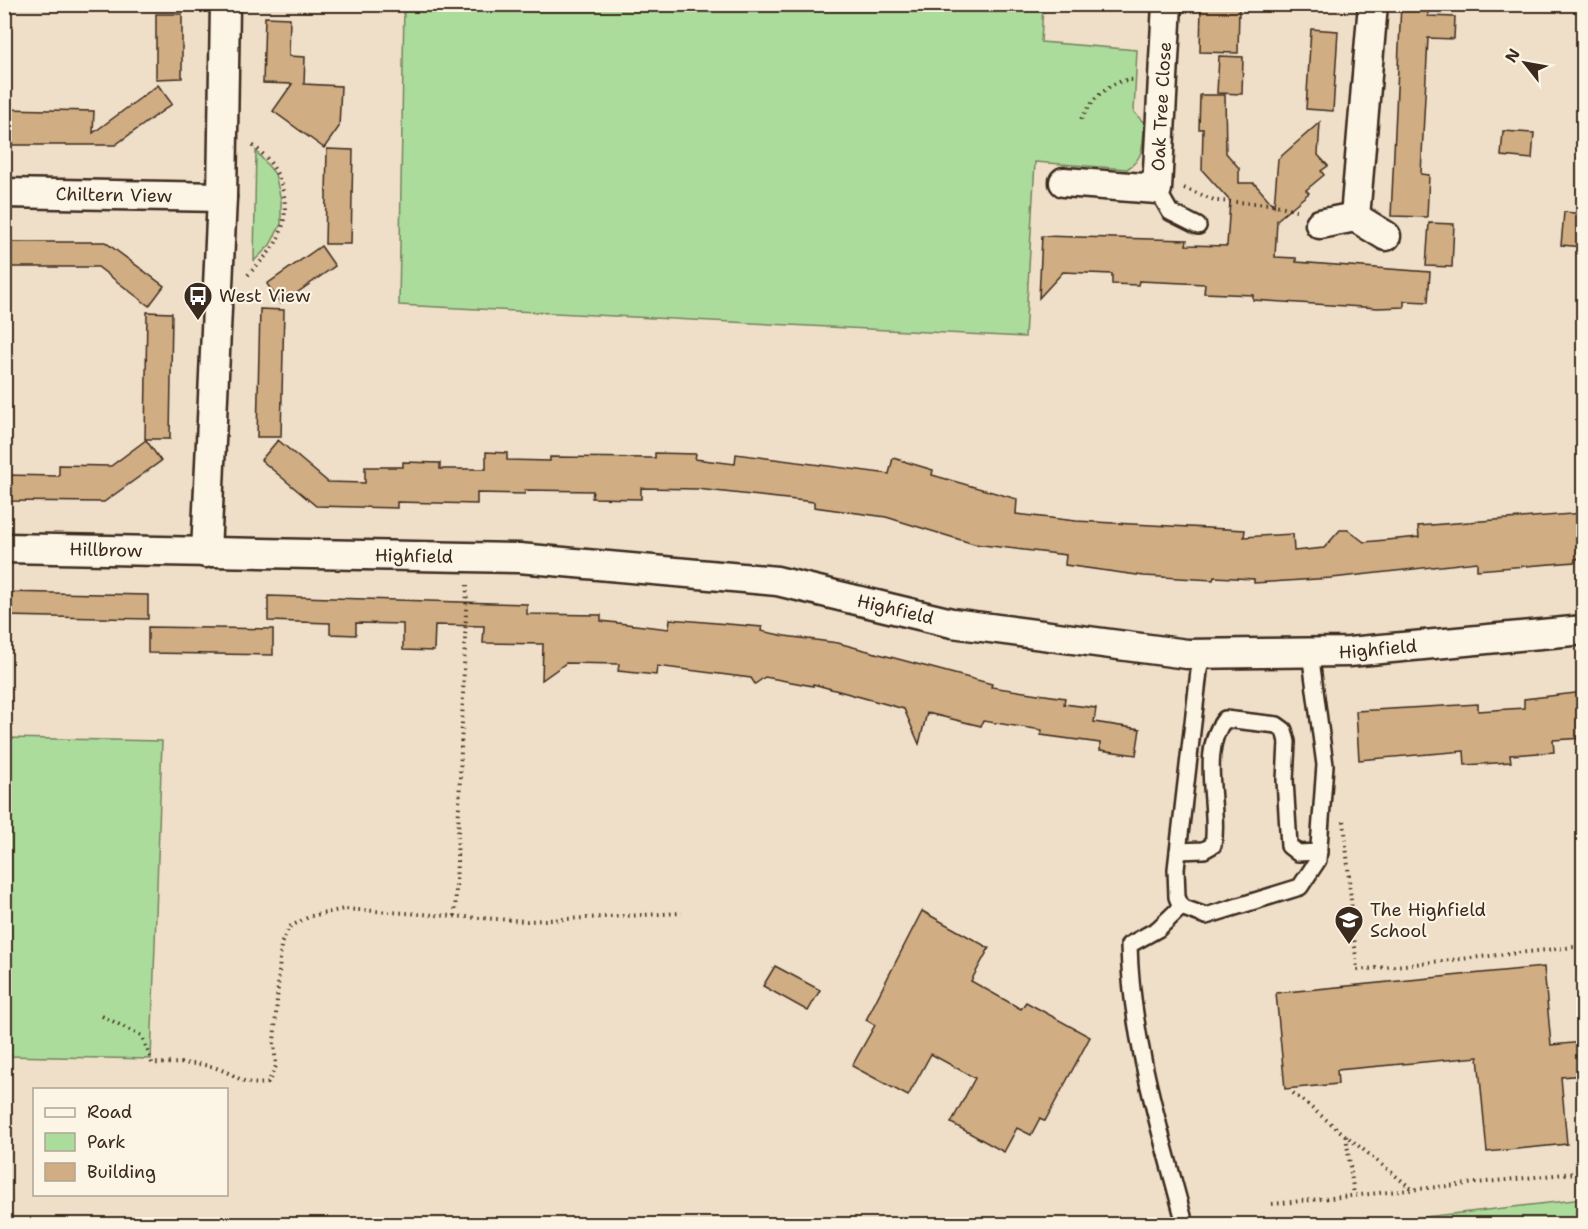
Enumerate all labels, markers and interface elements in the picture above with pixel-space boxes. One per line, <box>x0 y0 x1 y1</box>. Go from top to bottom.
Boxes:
north arrow <box>1495 33 1555 93</box>
street label: Oak Tree Close <box>1146 41 1177 172</box>
text: N <box>1500 45 1525 66</box>
street label: Chiltern View <box>55 182 173 208</box>
bus stop icon: West View <box>182 280 214 322</box>
place label: West View <box>219 284 311 308</box>
street label: Hillbrow <box>69 537 143 563</box>
street label: Highfield <box>375 543 453 569</box>
street label: Highfield <box>855 589 936 630</box>
street label: Highfield <box>1339 634 1418 664</box>
place label: The Highfield School <box>1370 898 1486 943</box>
school or university icon: The Highfield School <box>1333 904 1365 946</box>
legend <box>33 1088 228 1196</box>
text: Road <box>87 1100 132 1124</box>
text: Park <box>87 1130 126 1154</box>
text: Building <box>87 1160 156 1184</box>

